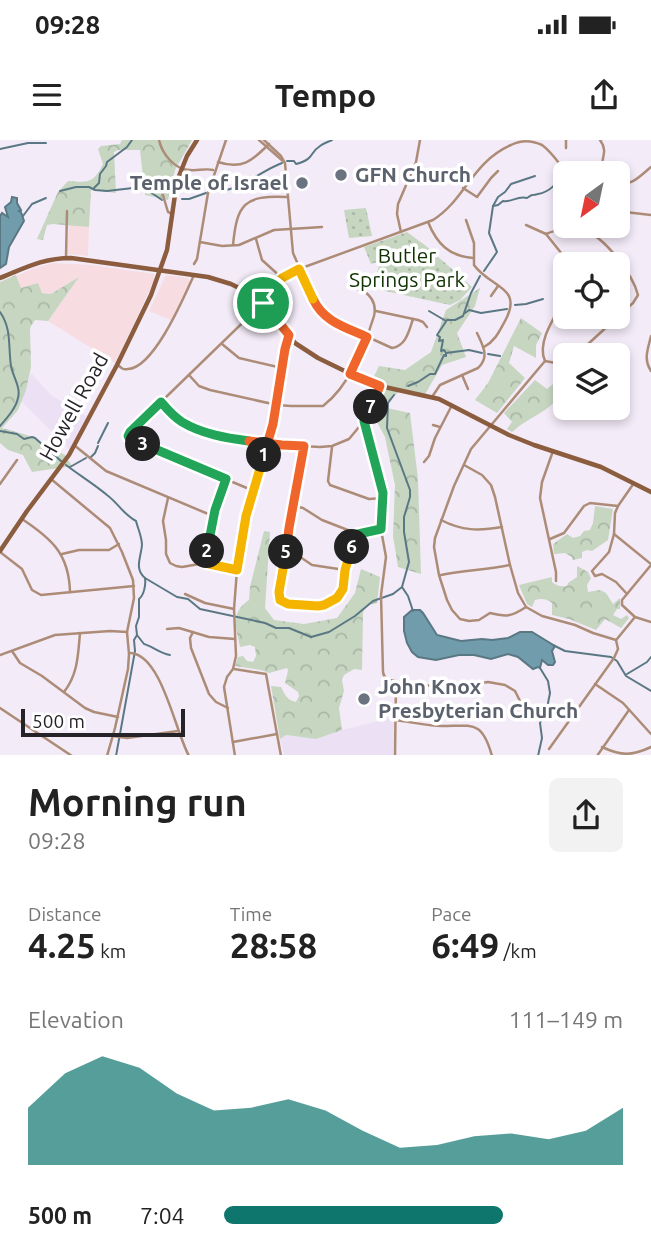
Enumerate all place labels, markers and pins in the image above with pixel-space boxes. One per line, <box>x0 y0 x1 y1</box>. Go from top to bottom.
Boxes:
place label: GFN Church <box>355 162 471 186</box>
marker: GFN Church <box>333 167 349 183</box>
place label: Temple of Israel <box>130 170 288 194</box>
marker: Temple of Israel <box>294 175 310 191</box>
pin <box>233 273 293 333</box>
pin: 7 <box>354 390 388 424</box>
pin: 3 <box>125 426 160 462</box>
pin: 1 <box>246 438 282 472</box>
pin: 6 <box>334 530 370 564</box>
pin: 2 <box>190 534 224 568</box>
pin: 5 <box>268 534 304 570</box>
place label: John Knox Presbyterian Church <box>378 674 578 722</box>
marker: John Knox Presbyterian Church <box>356 691 372 707</box>

